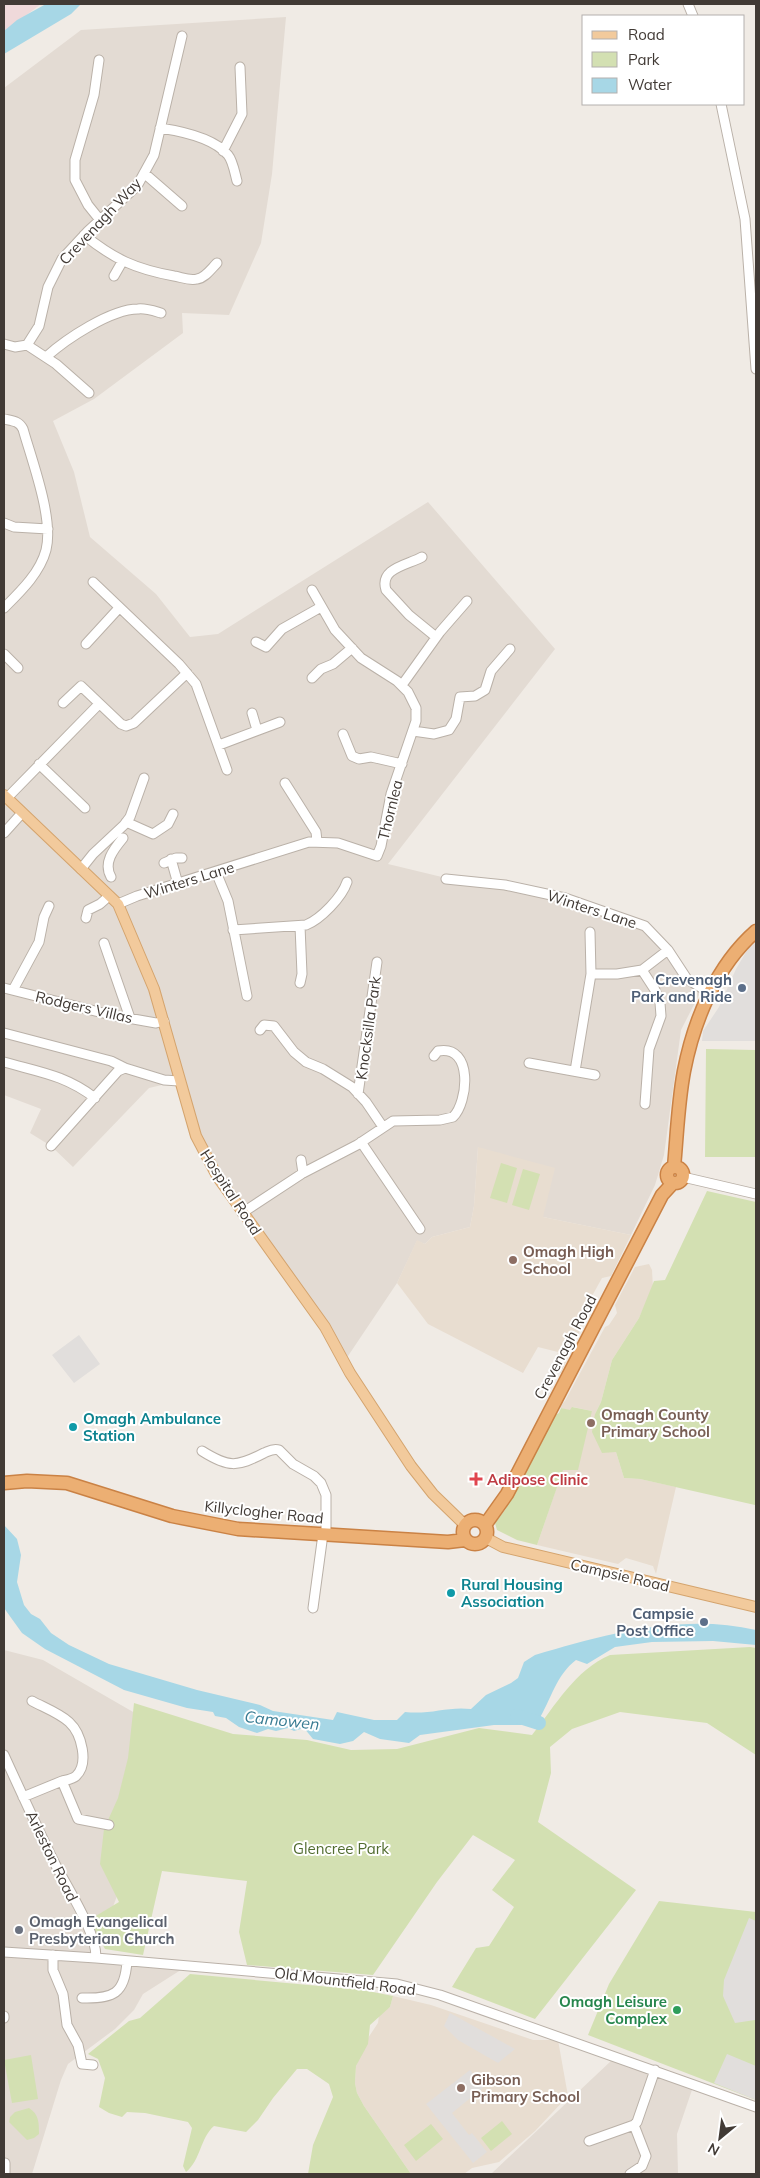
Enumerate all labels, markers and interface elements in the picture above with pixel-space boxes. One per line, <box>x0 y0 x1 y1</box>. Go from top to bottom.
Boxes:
legend <box>582 15 745 105</box>
text: Road <box>628 25 665 44</box>
text: Park <box>628 50 660 69</box>
text: Water <box>628 75 672 94</box>
street label: Crevenagh Way <box>55 174 145 268</box>
street label: Thornlea <box>373 778 407 842</box>
street label: Winters Lane <box>142 857 236 903</box>
street label: Winters Lane <box>545 886 639 932</box>
place label: Crevenagh Park and Ride <box>631 970 732 1006</box>
street label: Knocksilla Park <box>351 975 385 1081</box>
marker: Crevenagh Park and Ride <box>736 982 748 994</box>
street label: Rodgers Villas <box>33 987 135 1027</box>
street label: Hospital Road <box>196 1145 266 1239</box>
place label: Omagh High School <box>523 1242 614 1278</box>
marker: Omagh High School <box>507 1254 519 1266</box>
street label: Crevenagh Road <box>529 1291 601 1403</box>
place label: Omagh County Primary School <box>601 1405 710 1441</box>
place label: Omagh Ambulance Station <box>83 1409 221 1445</box>
marker: Omagh County Primary School <box>585 1417 597 1429</box>
marker: Omagh Ambulance Station <box>67 1421 79 1433</box>
place label: Adipose Clinic <box>487 1470 588 1489</box>
marker: Adipose Clinic <box>469 1472 483 1486</box>
street label: Killyclogher Road <box>203 1496 325 1528</box>
street label: Campsie Road <box>569 1554 671 1596</box>
place label: Rural Housing Association <box>461 1575 563 1611</box>
marker: Rural Housing Association <box>445 1587 457 1599</box>
place label: Campsie Post Office <box>616 1604 694 1640</box>
marker: Campsie Post Office <box>698 1616 710 1628</box>
water label: Camowen <box>244 1706 320 1734</box>
street label: Arleston Road <box>22 1807 82 1905</box>
park label: Glencree Park <box>293 1839 389 1858</box>
place label: Omagh Evangelical Presbyterian Church <box>29 1912 175 1948</box>
marker: Omagh Evangelical Presbyterian Church <box>13 1924 25 1936</box>
street label: Old Mountfield Road <box>273 1963 417 1999</box>
place label: Omagh Leisure Complex <box>559 1992 668 2028</box>
marker: Omagh Leisure Complex <box>671 2004 683 2016</box>
place label: Gibson Primary School <box>471 2070 580 2106</box>
marker: Gibson Primary School <box>455 2082 467 2094</box>
north arrow <box>695 2113 745 2163</box>
text: N <box>705 2139 723 2160</box>

